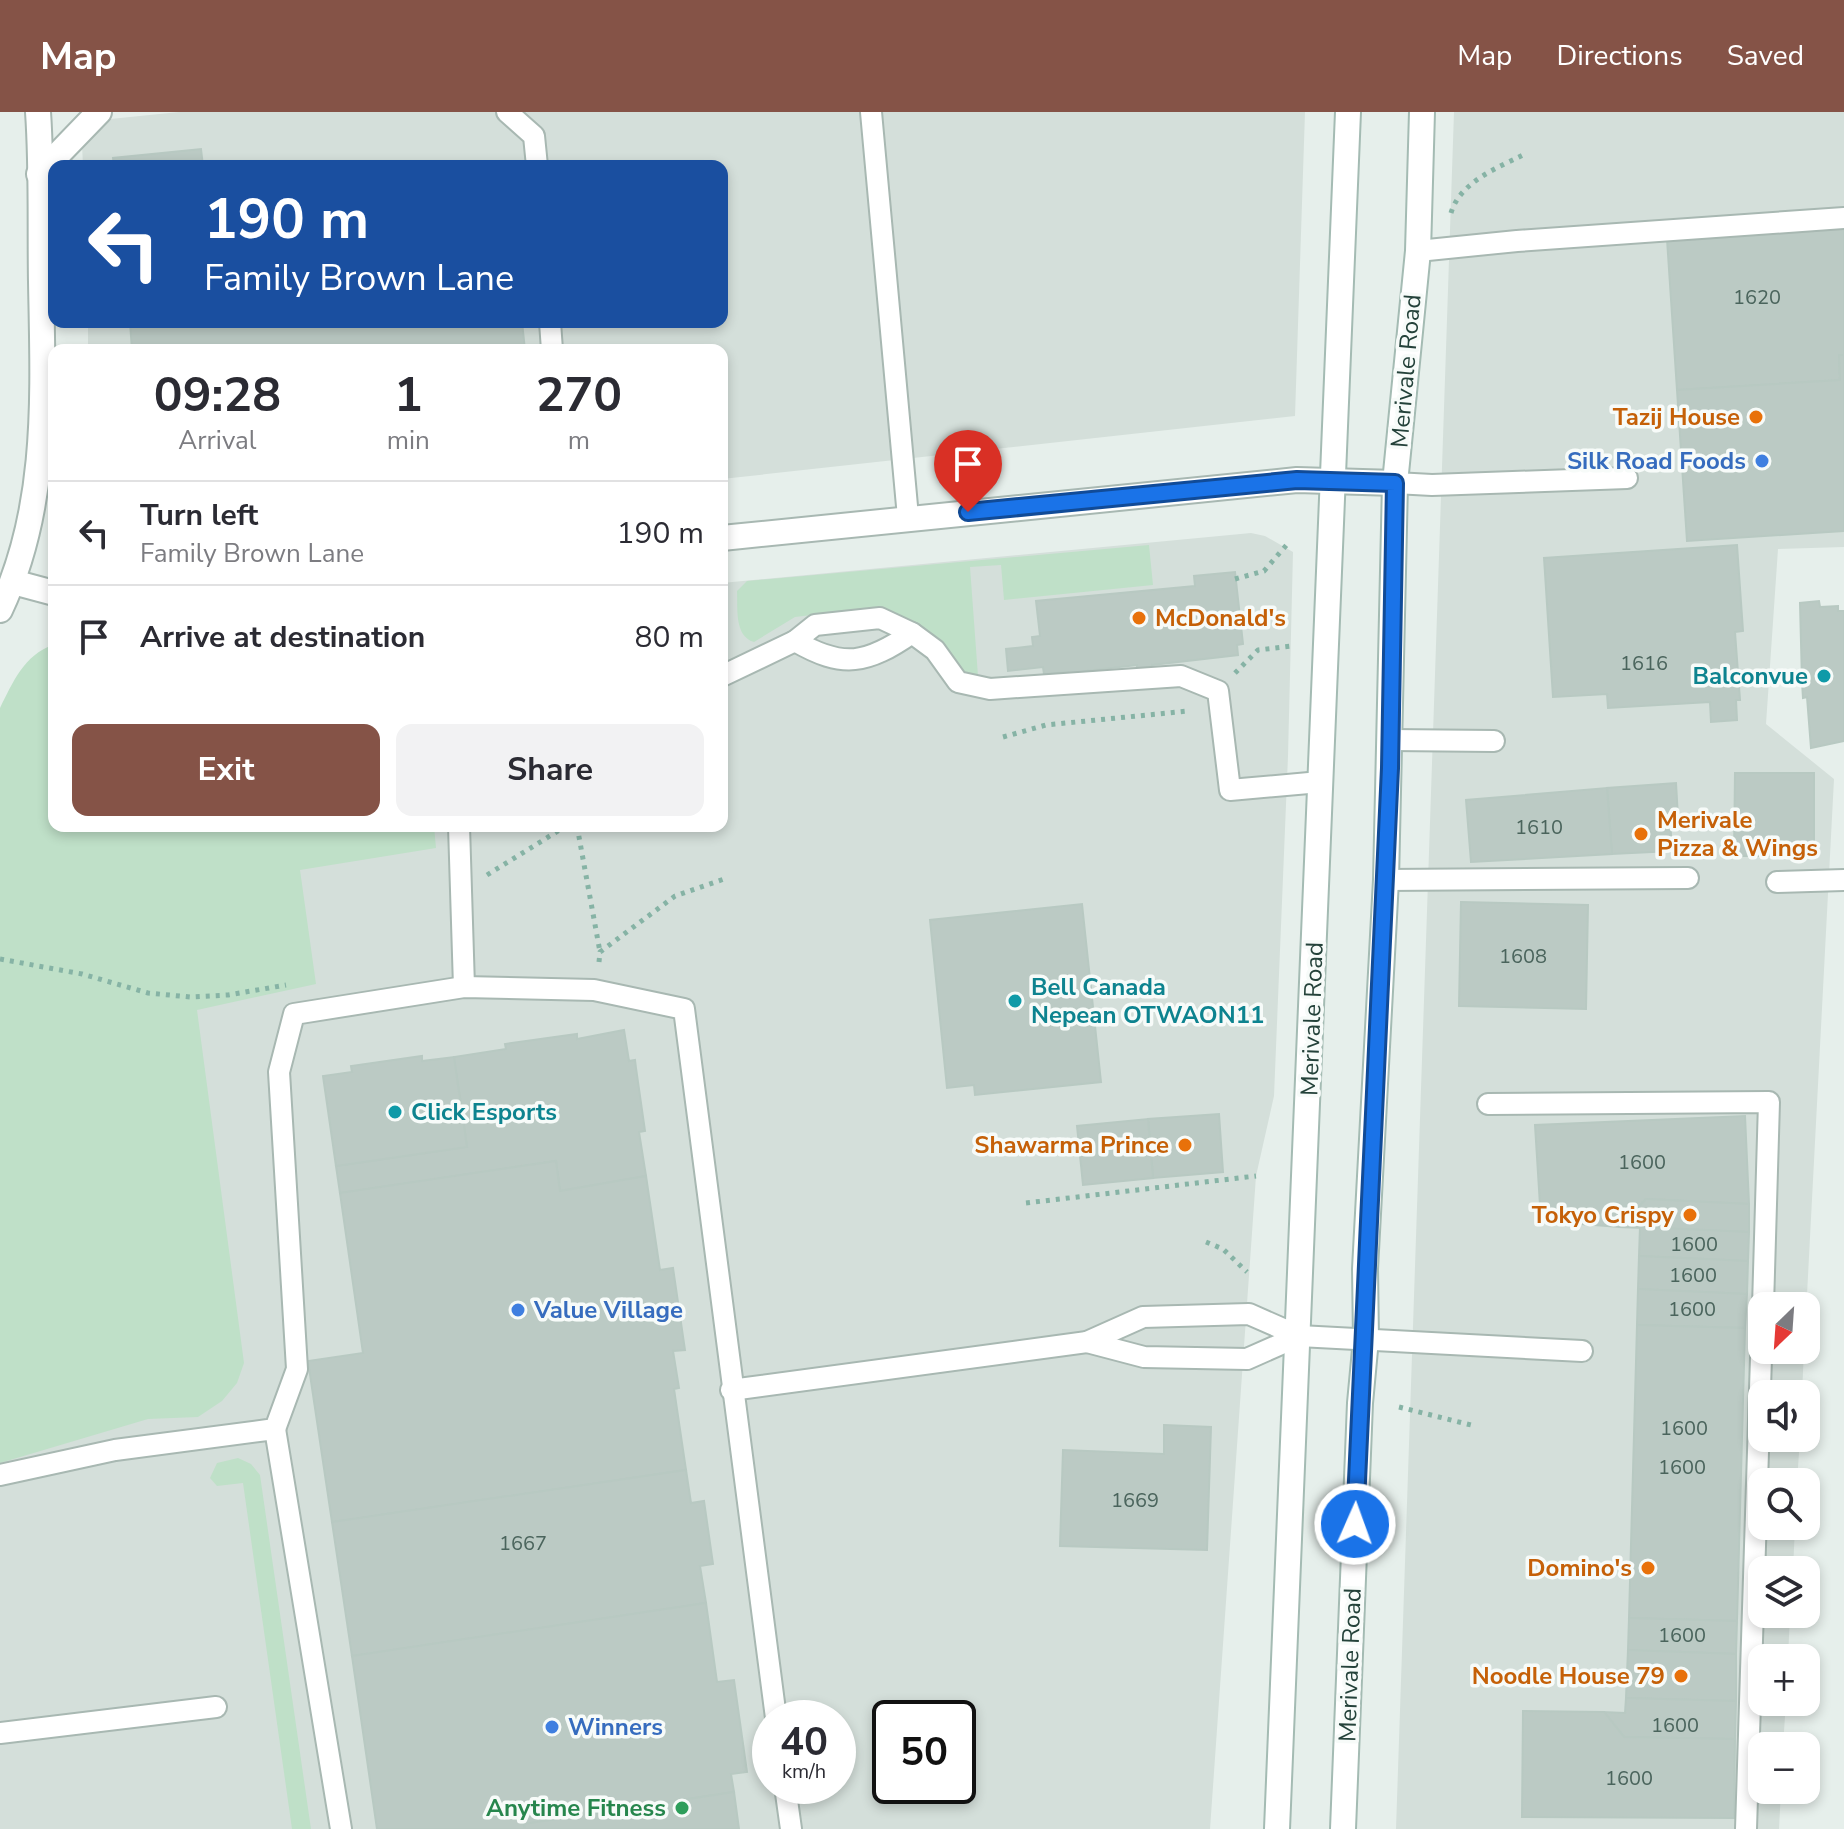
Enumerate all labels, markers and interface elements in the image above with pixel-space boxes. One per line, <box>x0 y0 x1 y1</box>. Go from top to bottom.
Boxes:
text: Map <box>40 31 117 82</box>
text: Map <box>1457 37 1512 75</box>
text: Directions <box>1556 37 1683 75</box>
text: Saved <box>1727 37 1804 75</box>
text: 190 m <box>204 181 369 258</box>
icon: left <box>72 192 176 296</box>
text: Family Brown Lane <box>204 254 514 303</box>
house number: 1620 <box>1733 284 1781 311</box>
street label: Merivale Road <box>1383 293 1429 449</box>
text: 09:28 <box>154 362 281 428</box>
text: 1 <box>394 362 423 428</box>
text: 270 <box>536 362 622 428</box>
place label: Tazij House <box>1613 401 1740 433</box>
marker: Tazij House <box>1747 408 1765 426</box>
text: Arrival <box>178 423 257 458</box>
text: min <box>387 423 430 458</box>
text: m <box>568 423 590 458</box>
pin <box>934 430 1002 512</box>
icon: arrive <box>946 442 990 486</box>
place label: Silk Road Foods <box>1567 445 1746 477</box>
marker: Silk Road Foods <box>1753 452 1771 470</box>
text: Turn left <box>140 495 258 536</box>
icon: left <box>72 511 116 555</box>
text: 190 m <box>617 513 704 554</box>
text: Family Brown Lane <box>140 536 364 571</box>
place label: McDonald's <box>1155 602 1286 634</box>
marker: McDonald's <box>1130 609 1148 627</box>
icon: arrive <box>72 615 116 659</box>
text: Arrive at destination <box>140 617 425 658</box>
text: 80 m <box>635 617 704 658</box>
house number: 1616 <box>1620 650 1668 677</box>
place label: Balconvue <box>1692 660 1808 692</box>
marker: Balconvue <box>1815 667 1833 685</box>
button: Exit <box>72 724 380 816</box>
button: Share <box>396 724 704 816</box>
place label: Merivale Pizza & Wings <box>1657 804 1818 864</box>
house number: 1610 <box>1515 814 1563 841</box>
marker: Merivale Pizza & Wings <box>1632 825 1650 843</box>
street label: Merivale Road <box>1293 941 1331 1097</box>
house number: 1608 <box>1499 943 1547 970</box>
place label: Bell Canada Nepean OTWAON11 <box>1031 971 1264 1031</box>
marker: Bell Canada Nepean OTWAON11 <box>1006 992 1024 1010</box>
place label: Click Esports <box>411 1096 557 1128</box>
marker: Click Esports <box>386 1103 404 1121</box>
place label: Shawarma Prince <box>974 1129 1169 1161</box>
marker: Shawarma Prince <box>1176 1136 1194 1154</box>
house number: 1600 <box>1618 1149 1666 1176</box>
place label: Tokyo Crispy <box>1532 1199 1674 1231</box>
marker: Tokyo Crispy <box>1681 1206 1699 1224</box>
house number: 1600 <box>1670 1231 1718 1258</box>
house number: 1600 <box>1669 1262 1717 1289</box>
north arrow <box>1748 1292 1820 1364</box>
map controls <box>1748 1292 1820 1804</box>
place label: Value Village <box>533 1294 683 1326</box>
house number: 1600 <box>1668 1296 1716 1323</box>
marker: Value Village <box>509 1301 527 1319</box>
button: sound <box>1748 1380 1820 1452</box>
house number: 1600 <box>1660 1415 1708 1442</box>
house number: 1600 <box>1658 1454 1706 1481</box>
button: search <box>1748 1468 1820 1540</box>
position arrow <box>1313 1482 1397 1566</box>
house number: 1669 <box>1111 1487 1159 1514</box>
house number: 1667 <box>499 1530 547 1557</box>
place label: Domino's <box>1527 1552 1632 1584</box>
button: layers <box>1748 1556 1820 1628</box>
marker: Domino's <box>1639 1559 1657 1577</box>
street label: Merivale Road <box>1331 1587 1369 1743</box>
house number: 1600 <box>1658 1622 1706 1649</box>
button: + <box>1748 1644 1820 1716</box>
place label: Noodle House 79 <box>1472 1660 1665 1692</box>
marker: Noodle House 79 <box>1672 1667 1690 1685</box>
speed limit sign: 50 <box>872 1700 976 1804</box>
place label: Winners <box>568 1711 663 1743</box>
house number: 1600 <box>1651 1712 1699 1739</box>
text: 40 <box>780 1715 828 1769</box>
marker: Winners <box>543 1718 561 1736</box>
button: − <box>1748 1732 1820 1804</box>
text: km/h <box>782 1758 826 1785</box>
house number: 1600 <box>1605 1765 1653 1792</box>
place label: Anytime Fitness <box>486 1792 666 1824</box>
marker: Anytime Fitness <box>673 1799 691 1817</box>

